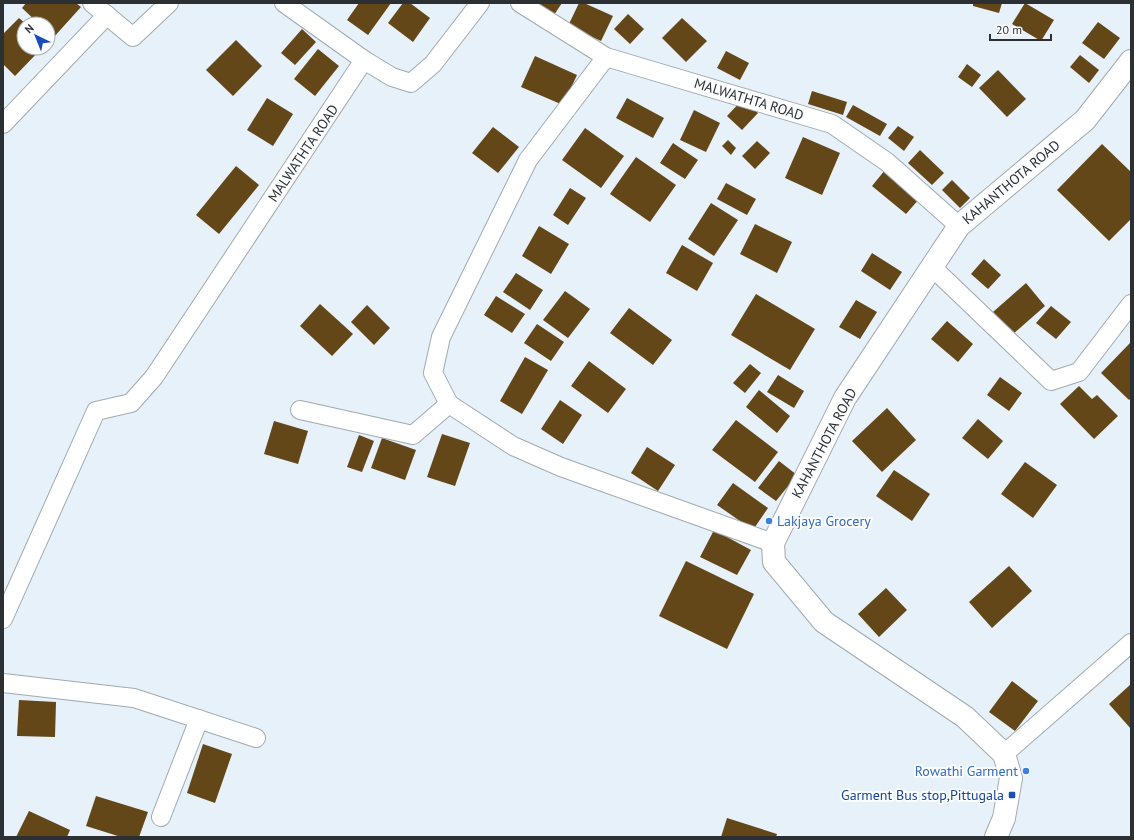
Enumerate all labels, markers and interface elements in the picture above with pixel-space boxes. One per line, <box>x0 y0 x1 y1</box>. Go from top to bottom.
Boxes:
north arrow <box>16 16 56 56</box>
scale bar <box>990 16 1051 42</box>
text: N <box>22 21 37 36</box>
text: 20 m <box>996 22 1022 37</box>
street label: MALWATHTA ROAD <box>692 74 806 124</box>
street label: MALWATHTA ROAD <box>264 101 342 205</box>
street label: KAHANTHOTA ROAD <box>959 136 1063 228</box>
street label: KAHANTHOTA ROAD <box>787 385 861 501</box>
place label: Lakjaya Grocery <box>777 512 871 530</box>
marker: Lakjaya Grocery <box>764 516 774 526</box>
place label: Rowathi Garment <box>915 762 1018 780</box>
marker: Rowathi Garment <box>1021 766 1031 776</box>
place label: Garment Bus stop,Pittugala <box>841 786 1004 804</box>
marker: Garment Bus stop,Pittugala <box>1007 790 1017 800</box>

